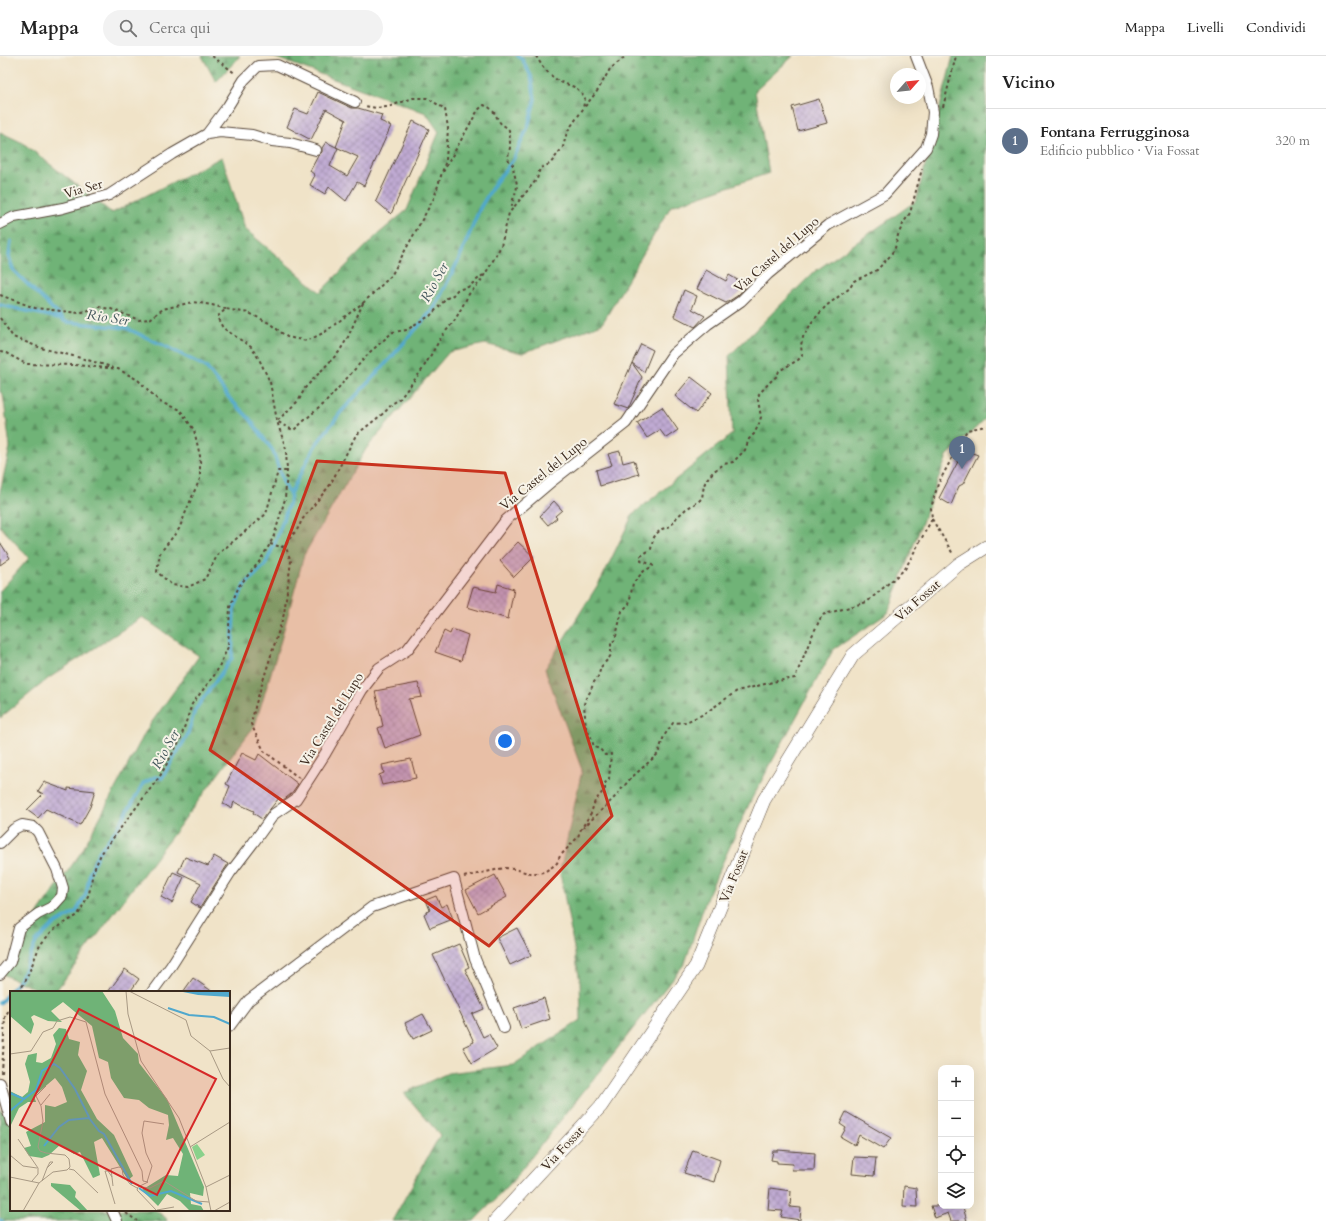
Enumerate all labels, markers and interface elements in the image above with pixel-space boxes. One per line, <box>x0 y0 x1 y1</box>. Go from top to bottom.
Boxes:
search box <box>103 10 383 46</box>
text: Mappa <box>20 15 79 41</box>
icon: search <box>117 17 139 39</box>
text: Cerca qui <box>149 18 211 38</box>
text: Mappa <box>1125 18 1165 37</box>
text: Livelli <box>1187 18 1224 37</box>
text: Condividi <box>1246 18 1306 37</box>
north arrow <box>890 68 926 104</box>
text: Vicino <box>1002 71 1055 94</box>
text: Fontana Ferrugginosa <box>1040 122 1190 142</box>
text: 1 <box>1012 132 1018 150</box>
text: 320 m <box>1276 132 1310 150</box>
text: Edificio pubblico · Via Fossat <box>1040 142 1199 160</box>
street label: Via Ser <box>62 175 105 203</box>
street label: Via Castel del Lupo <box>730 213 823 297</box>
water label: Rio Ser <box>416 259 453 305</box>
water label: Rio Ser <box>86 305 131 330</box>
street label: Via Castel del Lupo <box>496 433 591 515</box>
pin: 1 <box>949 436 975 469</box>
street label: Via Fossat <box>891 576 944 626</box>
street label: Via Castel del Lupo <box>296 669 368 770</box>
water label: Rio Ser <box>147 726 184 772</box>
your location <box>495 731 515 751</box>
street label: Via Fossat <box>715 847 753 905</box>
inset map <box>10 991 230 1211</box>
map controls <box>938 1065 974 1209</box>
button: + <box>938 1065 974 1101</box>
button: − <box>938 1101 974 1137</box>
street label: Via Fossat <box>537 1122 588 1175</box>
button: locate <box>938 1137 974 1173</box>
button: layers <box>938 1173 974 1209</box>

